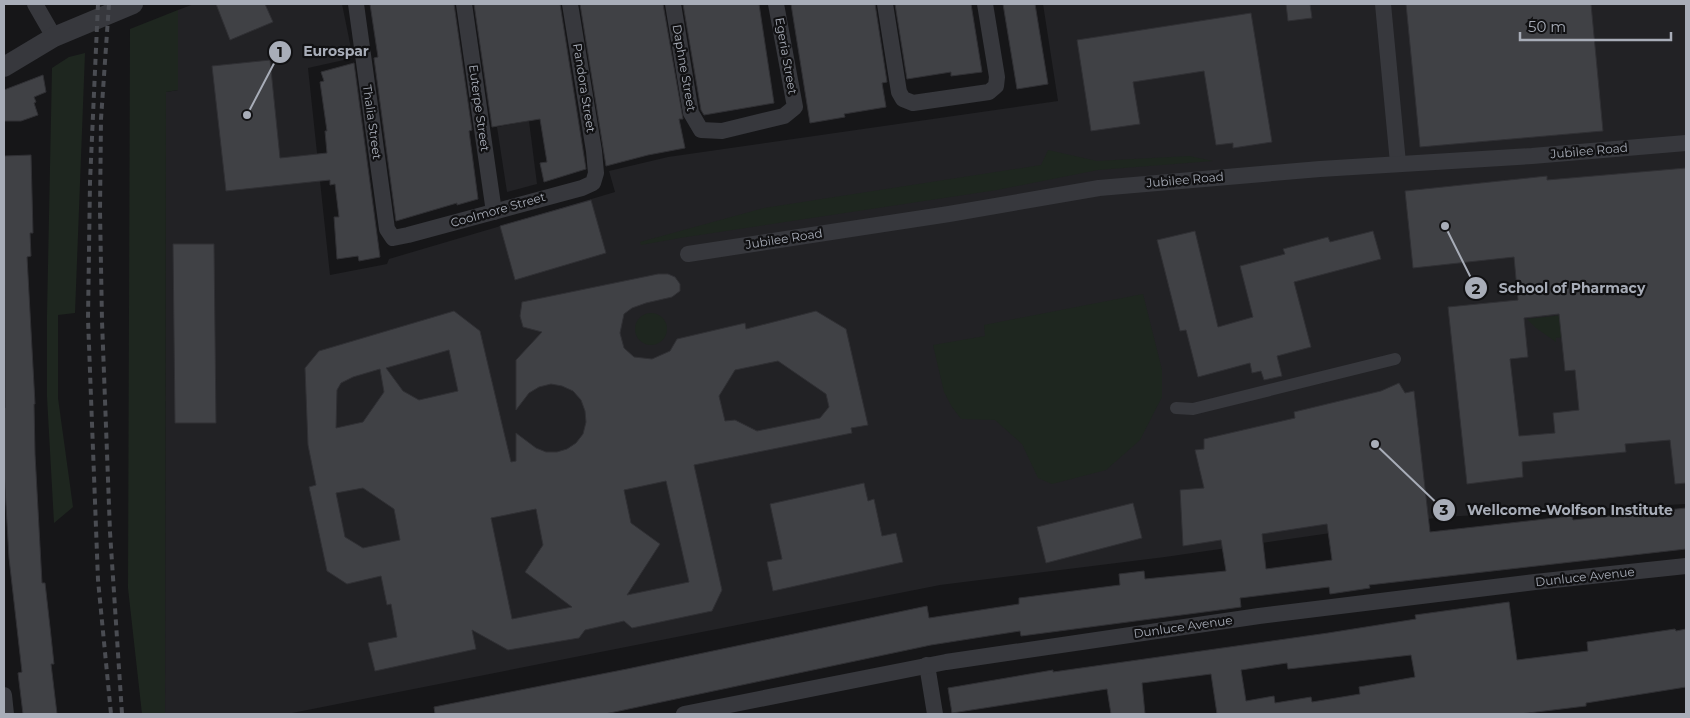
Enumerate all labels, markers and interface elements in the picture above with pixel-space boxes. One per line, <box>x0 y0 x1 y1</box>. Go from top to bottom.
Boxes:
scale bar <box>1520 10 1671 42</box>
street label: Egeria Street <box>772 16 801 96</box>
text: 50 m <box>1528 17 1566 36</box>
street label: Daphne Street <box>669 23 700 113</box>
callout: Eurospar <box>268 37 378 66</box>
text: 1 <box>277 42 283 61</box>
text: Eurospar <box>303 42 369 60</box>
street label: Pandora Street <box>570 42 599 134</box>
street label: Euterpe Street <box>466 64 493 152</box>
street label: Thalia Street <box>360 84 385 160</box>
street label: Jubilee Road <box>1549 140 1628 161</box>
street label: Jubilee Road <box>1145 169 1224 190</box>
street label: Coolmore Street <box>449 189 547 230</box>
street label: Jubilee Road <box>743 225 823 252</box>
callout: School of Pharmacy <box>1464 274 1655 303</box>
text: 2 <box>1472 279 1481 298</box>
text: School of Pharmacy <box>1499 279 1646 297</box>
callout: Wellcome-Wolfson Institute <box>1432 495 1682 524</box>
text: 3 <box>1439 500 1449 519</box>
text: Wellcome-Wolfson Institute <box>1467 501 1673 519</box>
street label: Dunluce Avenue <box>1535 564 1635 589</box>
street label: Dunluce Avenue <box>1133 612 1233 641</box>

